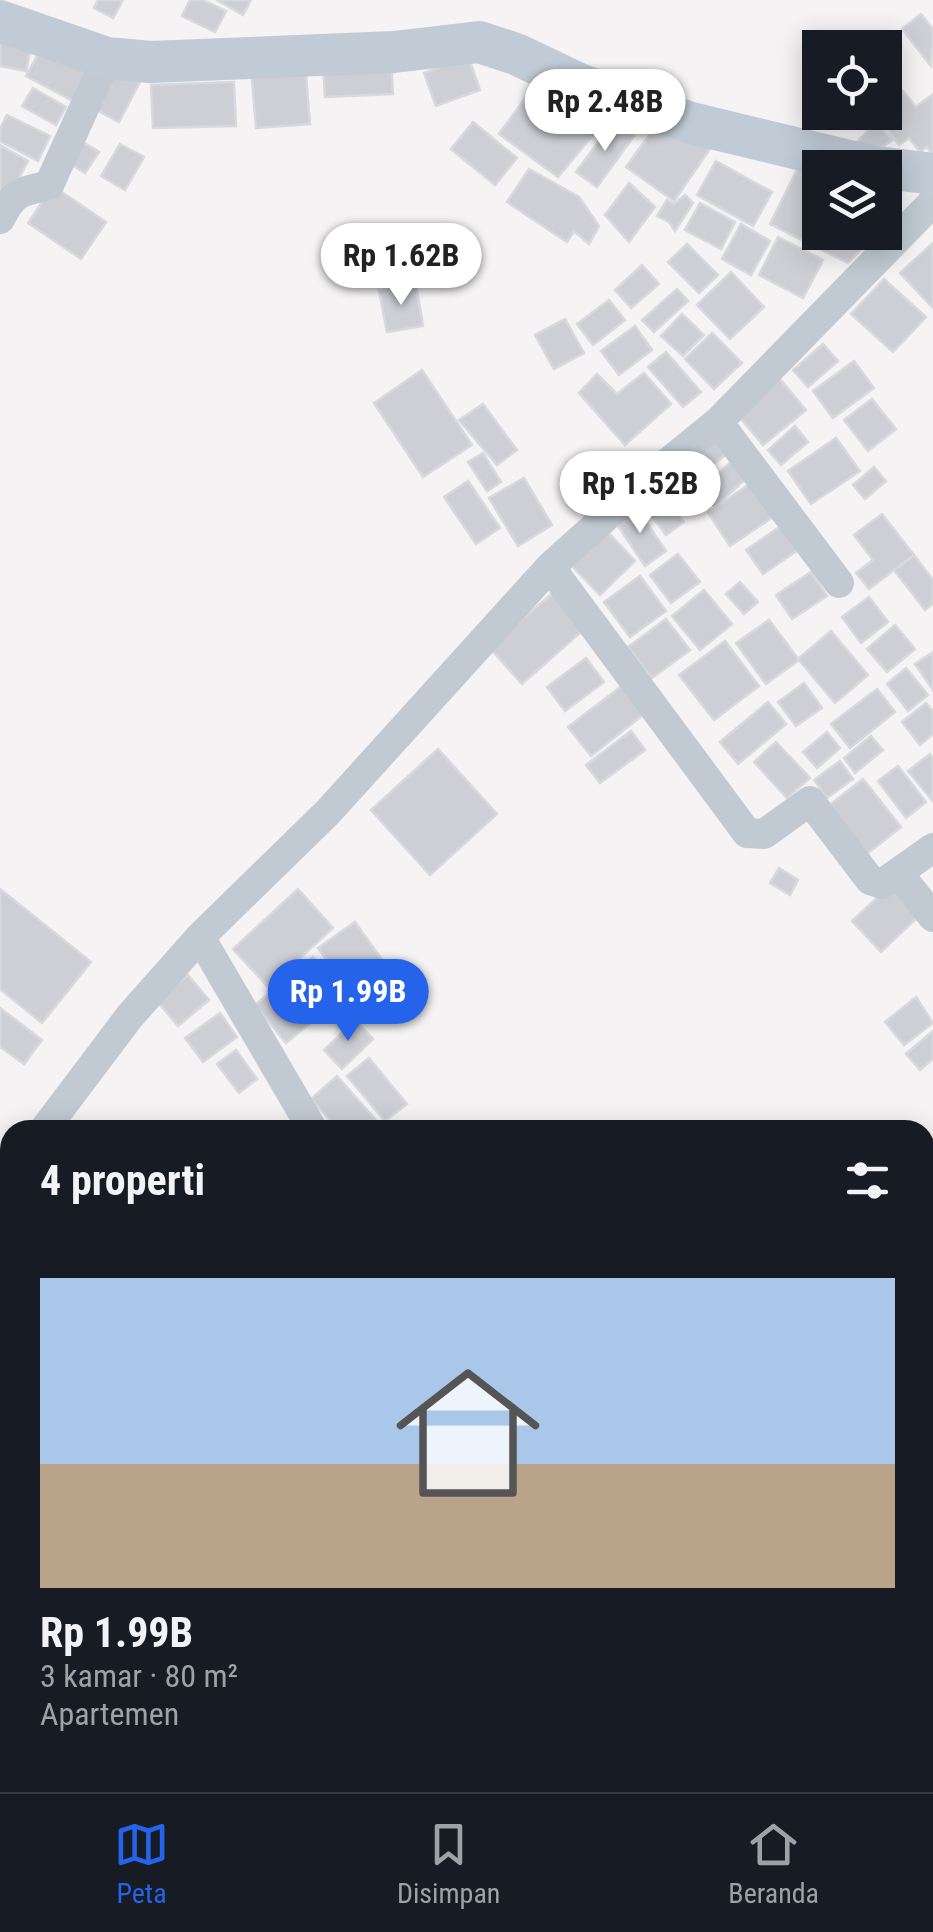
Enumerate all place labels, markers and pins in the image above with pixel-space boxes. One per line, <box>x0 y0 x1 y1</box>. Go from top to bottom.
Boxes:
pin: Rp 2.48B <box>502 69 708 154</box>
pin: Rp 1.62B <box>298 223 504 308</box>
pin: Rp 1.52B <box>537 451 743 536</box>
pin: Rp 1.99B <box>245 959 451 1044</box>

